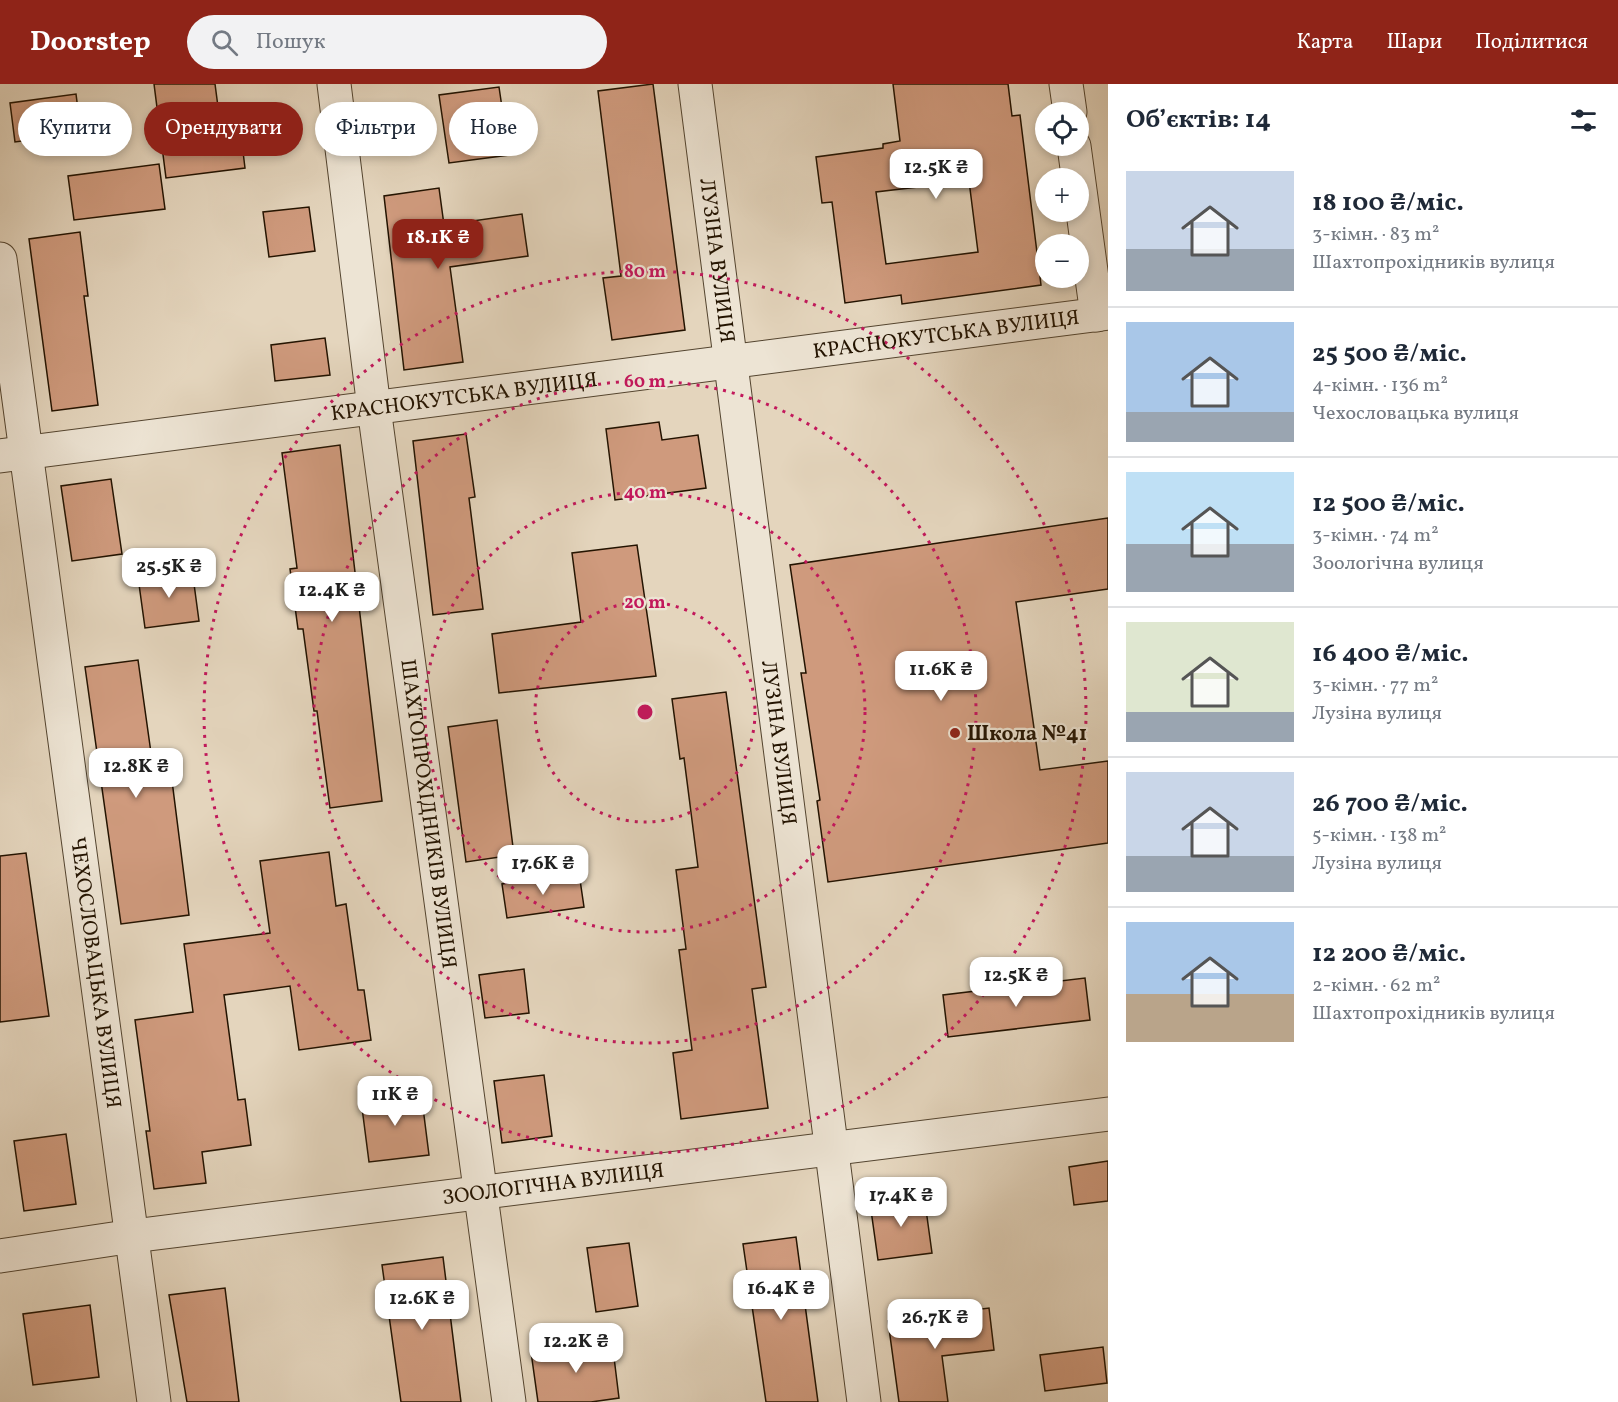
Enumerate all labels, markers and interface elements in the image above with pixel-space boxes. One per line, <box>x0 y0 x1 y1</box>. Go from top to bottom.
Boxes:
search box <box>187 15 607 69</box>
text: Doorstep <box>30 23 151 62</box>
icon: search <box>208 26 241 59</box>
text: Пошук <box>256 27 326 58</box>
text: Карта <box>1296 28 1353 57</box>
text: Шари <box>1386 28 1442 57</box>
text: Поділитися <box>1475 28 1588 57</box>
chip: Купити <box>18 102 132 156</box>
chip: Орендувати <box>144 102 303 156</box>
chip: Фільтри <box>315 102 437 156</box>
chip: Нове <box>449 102 538 156</box>
map controls <box>1035 102 1089 288</box>
button: locate <box>1035 102 1089 156</box>
text: Об’єктів: 14 <box>1126 102 1271 138</box>
icon: filters <box>1567 104 1600 137</box>
pin: 12.5K ₴ <box>881 149 991 200</box>
text: 12.5K ₴ <box>904 154 968 182</box>
button: + <box>1035 168 1089 222</box>
street label: ЛУЗІНА ВУЛИЦЯ <box>691 177 741 345</box>
text: 18 100 ₴/міс. <box>1312 185 1464 221</box>
icon: home <box>1174 195 1246 267</box>
pin: 18.1K ₴ <box>383 219 493 270</box>
text: 3-кімн. · 83 m² <box>1312 221 1439 249</box>
text: 18.1K ₴ <box>406 224 470 252</box>
button: − <box>1035 234 1089 288</box>
text: Шахтопрохідників вулиця <box>1312 249 1555 277</box>
text: 80 m <box>624 260 666 285</box>
street label: КРАСНОКУТСЬКА ВУЛИЦЯ <box>811 304 1081 367</box>
text: 25 500 ₴/міс. <box>1312 336 1467 372</box>
icon: home <box>1174 346 1246 418</box>
street label: КРАСНОКУТСЬКА ВУЛИЦЯ <box>329 366 599 429</box>
text: 60 m <box>624 370 666 395</box>
text: 4-кімн. · 136 m² <box>1312 372 1448 400</box>
text: Чехословацька вулиця <box>1312 400 1519 428</box>
text: 40 m <box>624 481 666 506</box>
text: 12 500 ₴/міс. <box>1312 486 1465 522</box>
icon: home <box>1174 496 1246 568</box>
text: 3-кімн. · 74 m² <box>1312 522 1439 550</box>
pin: 25.5K ₴ <box>114 548 224 599</box>
text: Зоологічна вулиця <box>1312 550 1484 578</box>
text: 25.5K ₴ <box>136 553 202 581</box>
pin: 12.4K ₴ <box>277 572 387 623</box>
text: 12.4K ₴ <box>298 577 366 605</box>
text: 20 m <box>624 591 666 616</box>
text: 16 400 ₴/міс. <box>1312 636 1469 672</box>
icon: home <box>1174 646 1246 718</box>
pin: 11.6K ₴ <box>886 651 996 702</box>
text: 11.6K ₴ <box>909 656 973 684</box>
street label: ШАХТОПРОХІДНИКІВ ВУЛИЦЯ <box>392 657 463 971</box>
street label: ЛУЗІНА ВУЛИЦЯ <box>753 659 803 827</box>
text: 3-кімн. · 77 m² <box>1312 672 1438 700</box>
text: Лузіна вулиця <box>1312 700 1442 728</box>
centre of rings <box>635 702 655 722</box>
place label: Школа №41 <box>967 720 1087 749</box>
marker: Школа №41 <box>948 726 962 740</box>
pin: 12.8K ₴ <box>81 748 191 799</box>
text: 12.8K ₴ <box>103 753 169 781</box>
text: 26 700 ₴/міс. <box>1312 786 1468 822</box>
icon: home <box>1174 796 1246 868</box>
text: 5-кімн. · 138 m² <box>1312 822 1446 850</box>
street label: ЧЕХОСЛОВАЦЬКА ВУЛИЦЯ <box>62 835 127 1110</box>
pin: 17.6K ₴ <box>488 845 598 896</box>
text: 17.6K ₴ <box>511 850 575 878</box>
text: Лузіна вулиця <box>1312 850 1442 878</box>
text: 12 200 ₴/міс. <box>1312 936 1466 972</box>
icon: home <box>1174 946 1246 1018</box>
pin: 12.5K ₴ <box>961 957 1071 1008</box>
text: 12.5K ₴ <box>984 962 1048 990</box>
text: 2-кімн. · 62 m² <box>1312 972 1440 1000</box>
text: Шахтопрохідників вулиця <box>1312 1000 1555 1028</box>
pin: 11K ₴ <box>353 1076 437 1127</box>
text: 11K ₴ <box>371 1081 419 1109</box>
street label: ЗООЛОГІЧНА ВУЛИЦЯ <box>441 1157 666 1213</box>
pin: 17.4K ₴ <box>846 1177 956 1228</box>
text: 17.4K ₴ <box>869 1182 933 1210</box>
pin: 16.4K ₴ <box>726 1270 836 1321</box>
text: 16.4K ₴ <box>747 1275 815 1303</box>
pin: 12.6K ₴ <box>367 1280 477 1331</box>
text: 12.6K ₴ <box>389 1285 455 1313</box>
pin: 26.7K ₴ <box>880 1299 990 1350</box>
text: 26.7K ₴ <box>901 1304 969 1332</box>
pin: 12.2K ₴ <box>521 1323 631 1374</box>
text: 12.2K ₴ <box>543 1328 609 1356</box>

